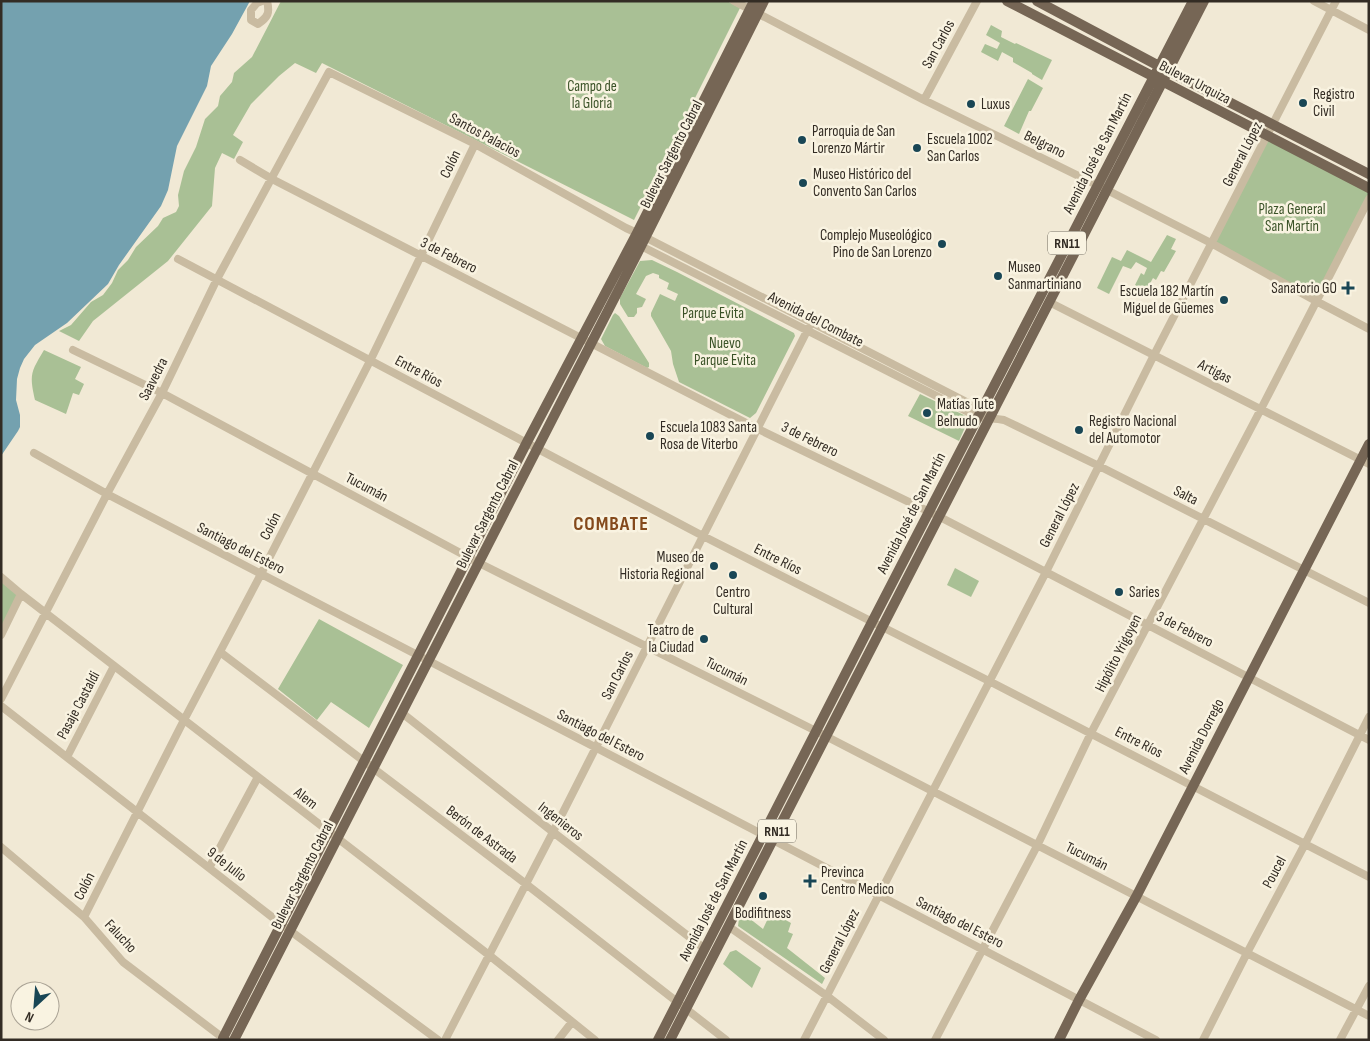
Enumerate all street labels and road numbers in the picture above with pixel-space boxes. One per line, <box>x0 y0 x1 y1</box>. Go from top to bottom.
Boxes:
street label: San Carlos <box>918 17 959 72</box>
street label: Bulevar Urquiza <box>1156 56 1234 109</box>
street label: Avenida José de San Martín <box>1058 90 1136 218</box>
street label: Bulevar Sargento Cabral <box>636 97 707 212</box>
street label: Santos Palacios <box>446 109 524 162</box>
street label: General López <box>1218 118 1267 190</box>
street label: Belgrano <box>1021 126 1069 163</box>
street label: Colón <box>436 147 465 181</box>
road number: RN11 <box>1048 232 1086 254</box>
street label: 3 de Febrero <box>417 233 480 278</box>
street label: Avenida del Combate <box>764 287 867 352</box>
street label: Entre Ríos <box>392 351 446 392</box>
street label: Saavedra <box>135 354 172 404</box>
street label: Artigas <box>1194 354 1235 388</box>
street label: 3 de Febrero <box>778 417 842 461</box>
street label: Avenida José de San Martín <box>872 450 950 578</box>
street label: Bulevar Sargento Cabral <box>452 457 523 572</box>
street label: Tucumán <box>342 468 391 506</box>
street label: General López <box>1035 479 1084 551</box>
street label: Salta <box>1170 481 1202 510</box>
street label: Colón <box>255 509 285 543</box>
street label: Santiago del Estero <box>194 518 288 579</box>
street label: Entre Ríos <box>751 539 805 580</box>
street label: 3 de Febrero <box>1153 607 1216 652</box>
street label: Hipólito Yrigoyen <box>1091 611 1146 695</box>
street label: San Carlos <box>597 648 638 703</box>
street label: Tucumán <box>702 653 751 690</box>
street label: Pasaje Castaldi <box>53 668 104 743</box>
street label: Avenida Dorrego <box>1174 695 1228 778</box>
street label: Santiago del Estero <box>554 705 648 766</box>
street label: Entre Ríos <box>1112 722 1166 763</box>
street label: Alem <box>289 783 321 814</box>
street label: Ingenieros <box>534 798 587 845</box>
street label: Berón de Astrada <box>442 801 521 868</box>
street label: Bulevar Sargento Cabral <box>267 818 338 933</box>
road number: RN11 <box>758 819 796 842</box>
street label: Avenida José de San Martín <box>674 837 752 965</box>
street label: Tucumán <box>1062 838 1111 875</box>
street label: 9 de Julio <box>203 843 250 886</box>
street label: Poucel <box>1258 853 1291 892</box>
street label: Colón <box>69 869 99 903</box>
street label: Santiago del Estero <box>913 892 1007 953</box>
street label: General López <box>815 905 864 977</box>
street label: Falucho <box>100 916 141 957</box>

